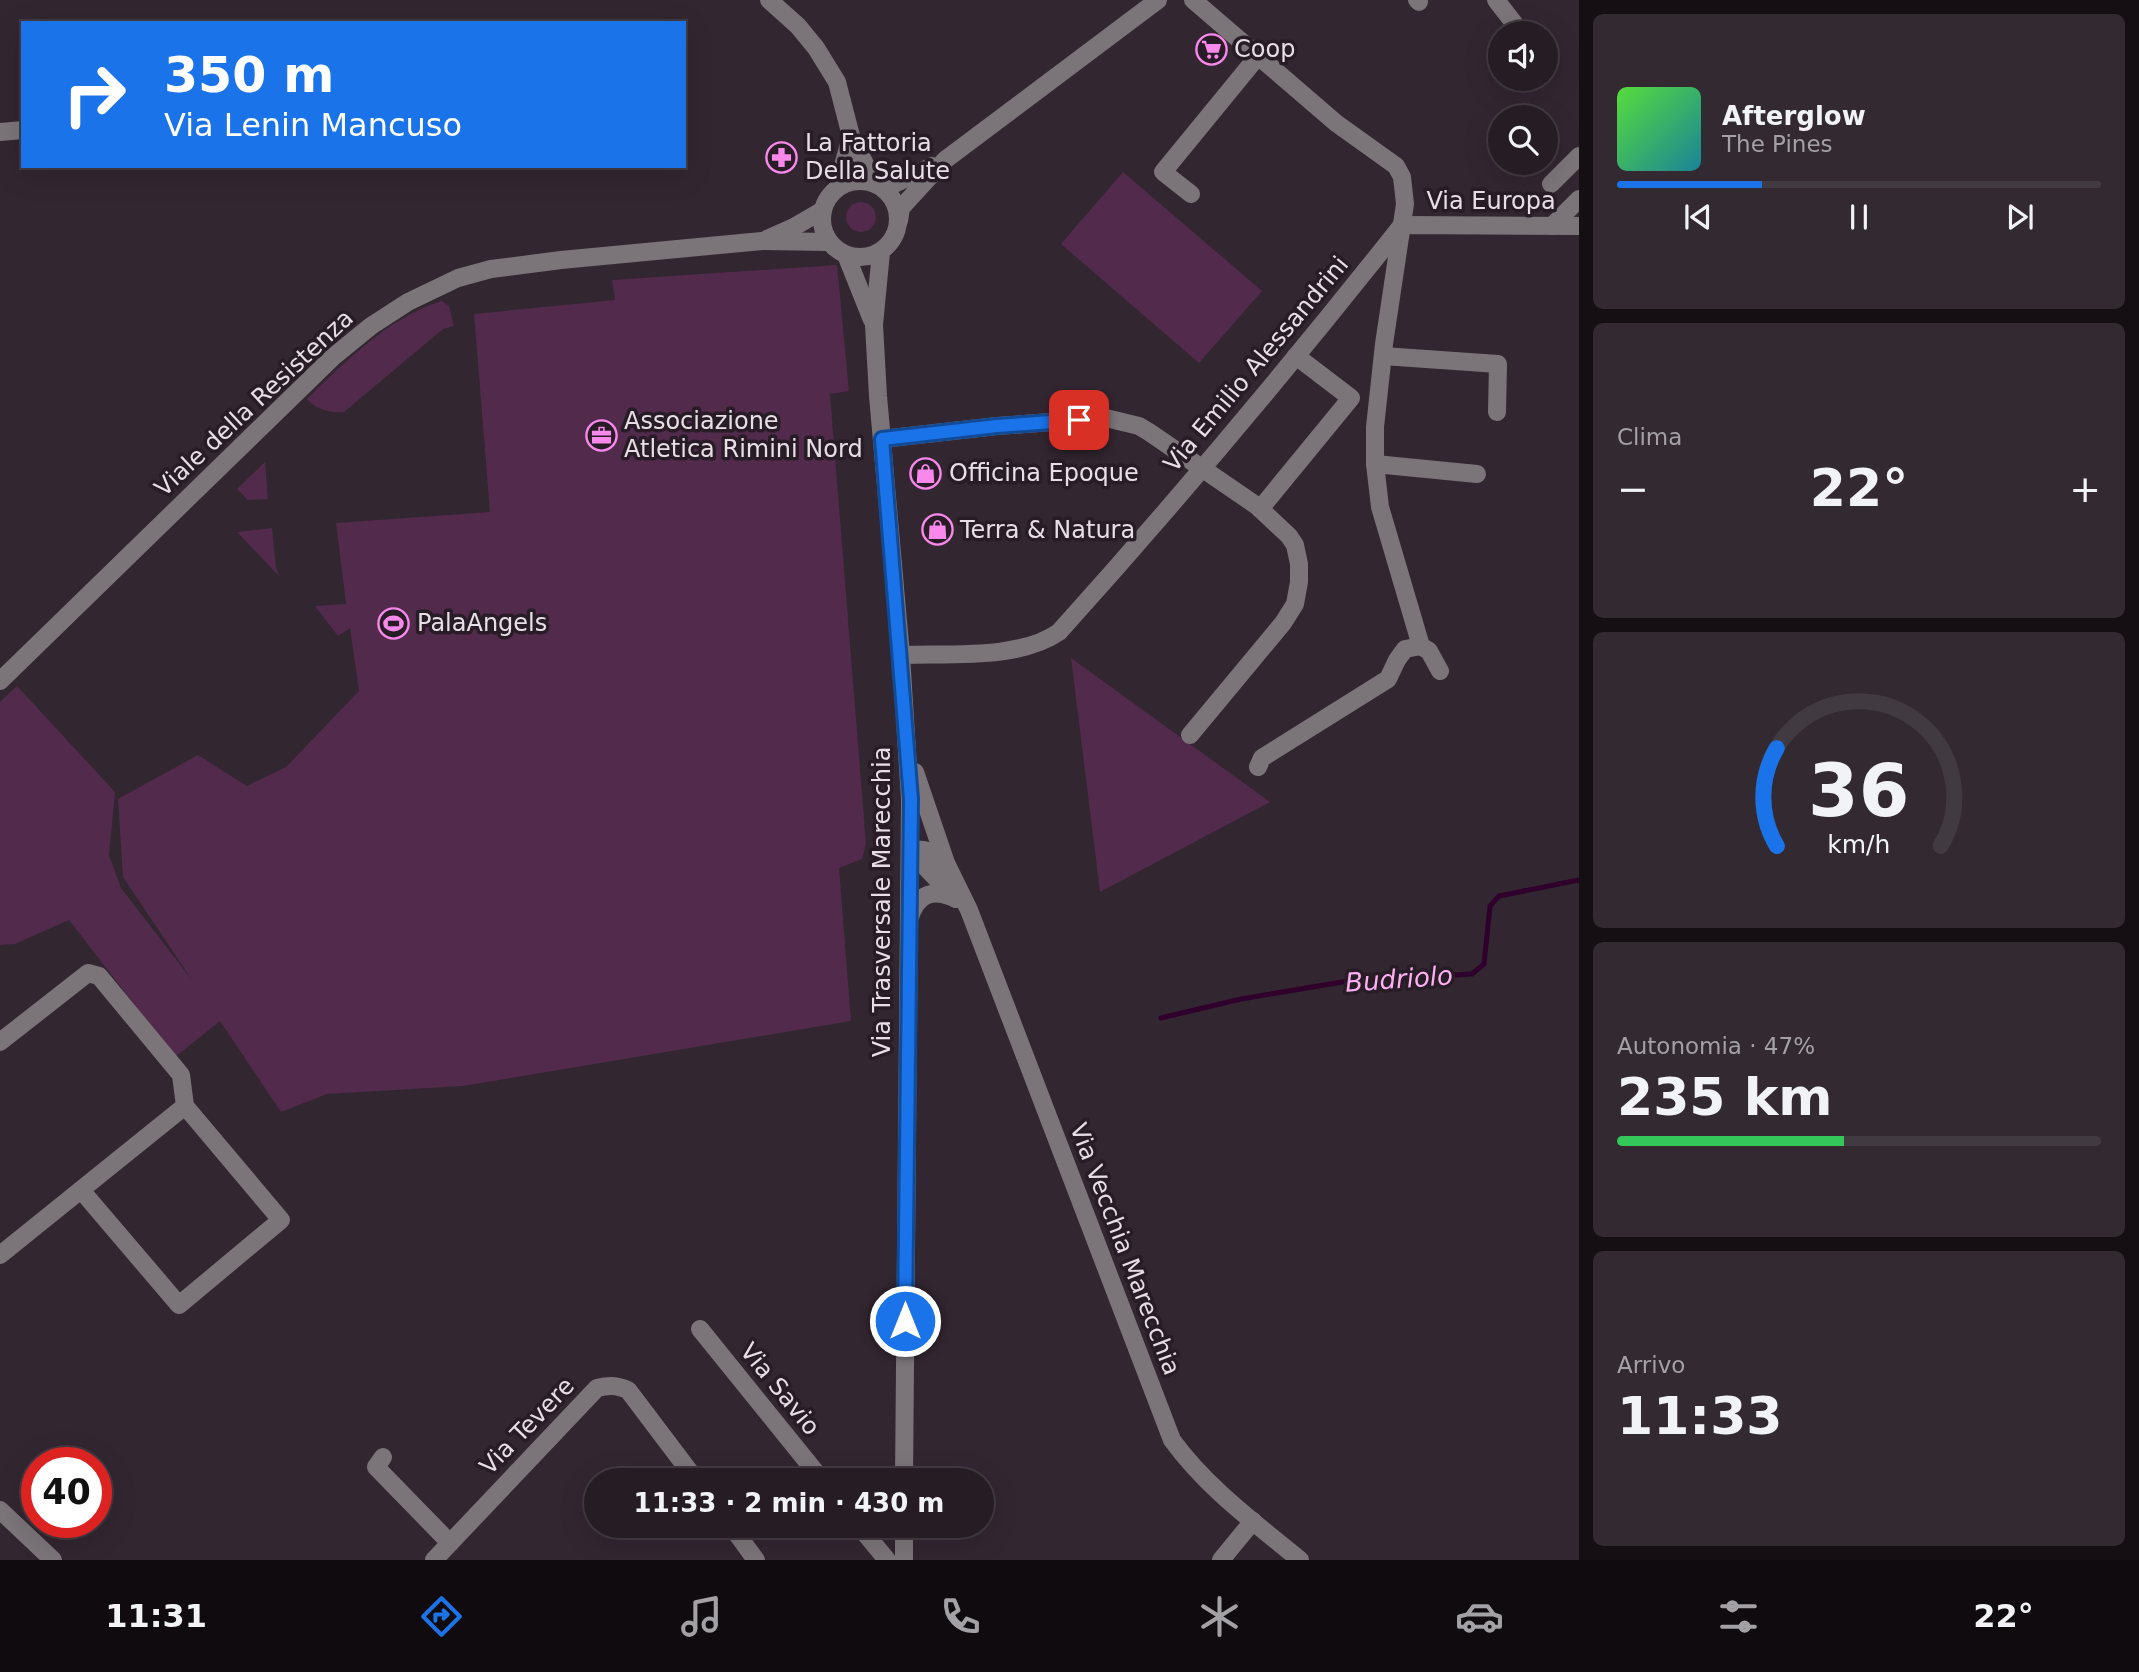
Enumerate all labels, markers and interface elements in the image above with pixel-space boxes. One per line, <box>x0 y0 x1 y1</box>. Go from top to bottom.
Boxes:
map controls <box>1488 21 1558 175</box>
button: sound <box>1488 21 1558 91</box>
supermarket icon: Coop <box>1194 32 1228 66</box>
place label: Coop <box>1234 35 1295 63</box>
text: 350 m <box>164 47 334 104</box>
icon: right <box>49 49 140 140</box>
text: Afterglow <box>1722 101 1866 131</box>
button: search <box>1488 105 1558 175</box>
text: Via Lenin Mancuso <box>164 106 462 144</box>
place label: La Fattoria Della Salute <box>805 129 950 185</box>
text: The Pines <box>1722 131 1833 157</box>
pharmacy icon: La Fattoria Della Salute <box>765 140 799 174</box>
street label: Via Europa <box>1426 187 1556 215</box>
icon: previous <box>1679 198 1717 236</box>
icon: pause <box>1840 198 1878 236</box>
icon: next <box>2001 198 2039 236</box>
street label: Via Emilio Alessandrini <box>1158 251 1354 477</box>
street label: Viale della Resistenza <box>149 304 359 502</box>
pin <box>1049 390 1109 450</box>
icon: arrive <box>1060 401 1098 439</box>
place label: Associazione Atletica Rimini Nord <box>624 407 863 463</box>
office icon: Associazione Atletica Rimini Nord <box>584 418 618 452</box>
text: Clima <box>1617 424 1682 450</box>
shop icon: Officina Epoque <box>909 456 943 490</box>
text: 22° <box>1810 458 1908 518</box>
place label: Officina Epoque <box>949 459 1139 487</box>
text: − <box>1617 467 1649 511</box>
text: + <box>2069 467 2101 511</box>
shop icon: Terra & Natura <box>920 513 954 547</box>
place label: Terra & Natura <box>959 516 1135 544</box>
sports icon: PalaAngels <box>377 606 411 640</box>
place label: PalaAngels <box>417 609 547 637</box>
street label: Via Trasversale Marecchia <box>868 747 896 1057</box>
text: 36 <box>1808 748 1910 833</box>
text: km/h <box>1827 830 1891 859</box>
water label: Budriolo <box>1344 960 1454 998</box>
text: Autonomia · 47% <box>1617 1033 1815 1059</box>
text: 235 km <box>1617 1067 1832 1127</box>
street label: Via Vecchia Marecchia <box>1064 1119 1186 1379</box>
position arrow <box>868 1284 942 1358</box>
street label: Via Savio <box>734 1337 826 1441</box>
text: Arrivo <box>1617 1352 1685 1378</box>
street label: Via Tevere <box>474 1372 580 1480</box>
text: 11:33 <box>1617 1386 1783 1446</box>
speed limit sign: 40 <box>21 1447 112 1538</box>
text: 11:33 · 2 min · 430 m <box>634 1488 944 1518</box>
icon: directions <box>417 1592 466 1641</box>
icon: music <box>677 1592 726 1641</box>
icon: phone <box>936 1592 985 1641</box>
icon: climate <box>1195 1592 1244 1641</box>
icon: car <box>1455 1592 1504 1641</box>
icon: filters <box>1714 1592 1763 1641</box>
text: 11:31 <box>105 1597 207 1635</box>
text: 22° <box>1973 1597 2034 1635</box>

